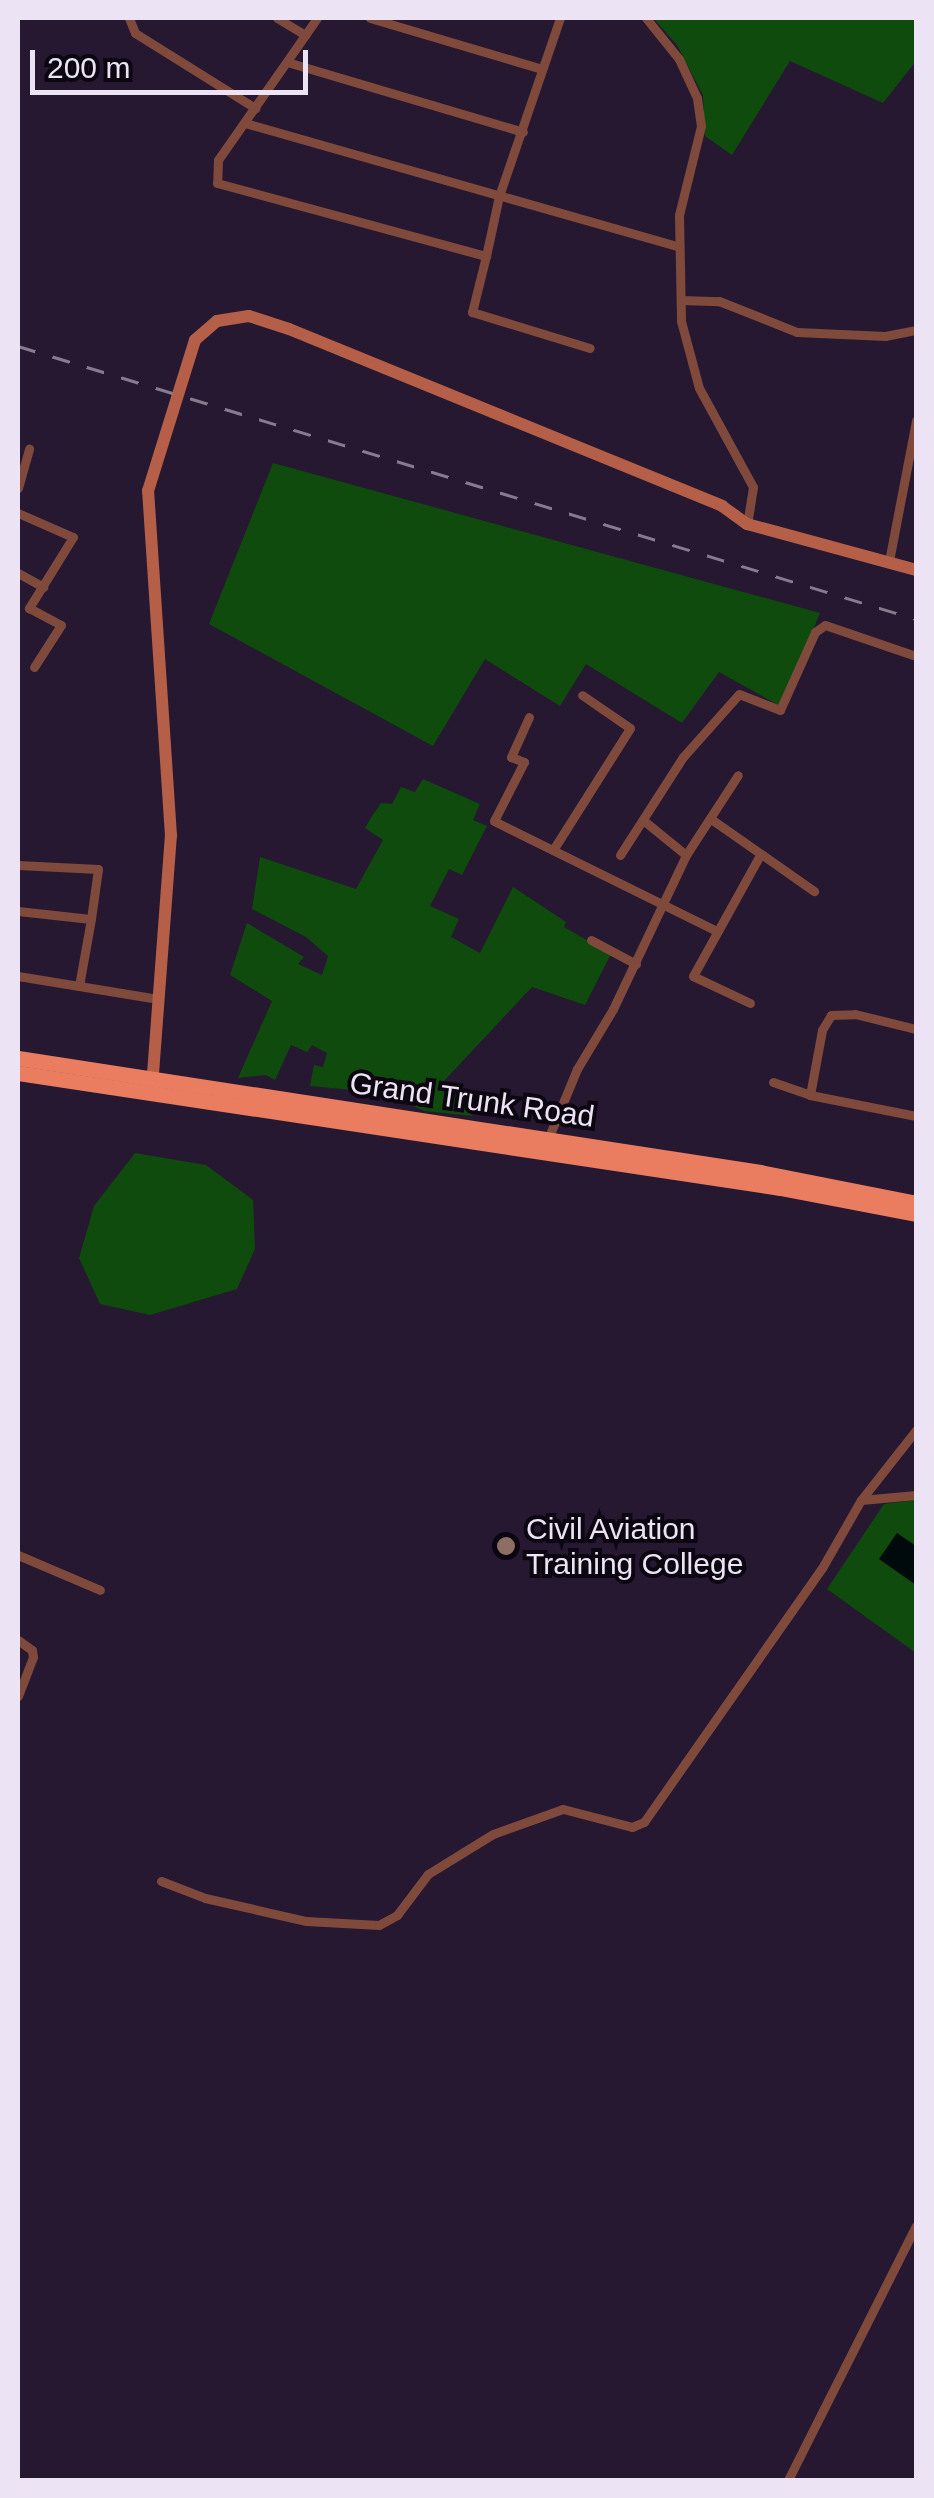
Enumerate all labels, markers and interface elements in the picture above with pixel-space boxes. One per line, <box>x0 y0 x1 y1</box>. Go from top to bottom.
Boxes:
scale bar <box>35 30 312 92</box>
text: 200 m <box>47 51 130 84</box>
street label: Grand Trunk Road <box>347 1065 597 1135</box>
place label: Civil Aviation Training College <box>526 1511 743 1582</box>
marker: Civil Aviation Training College <box>495 1535 517 1557</box>

